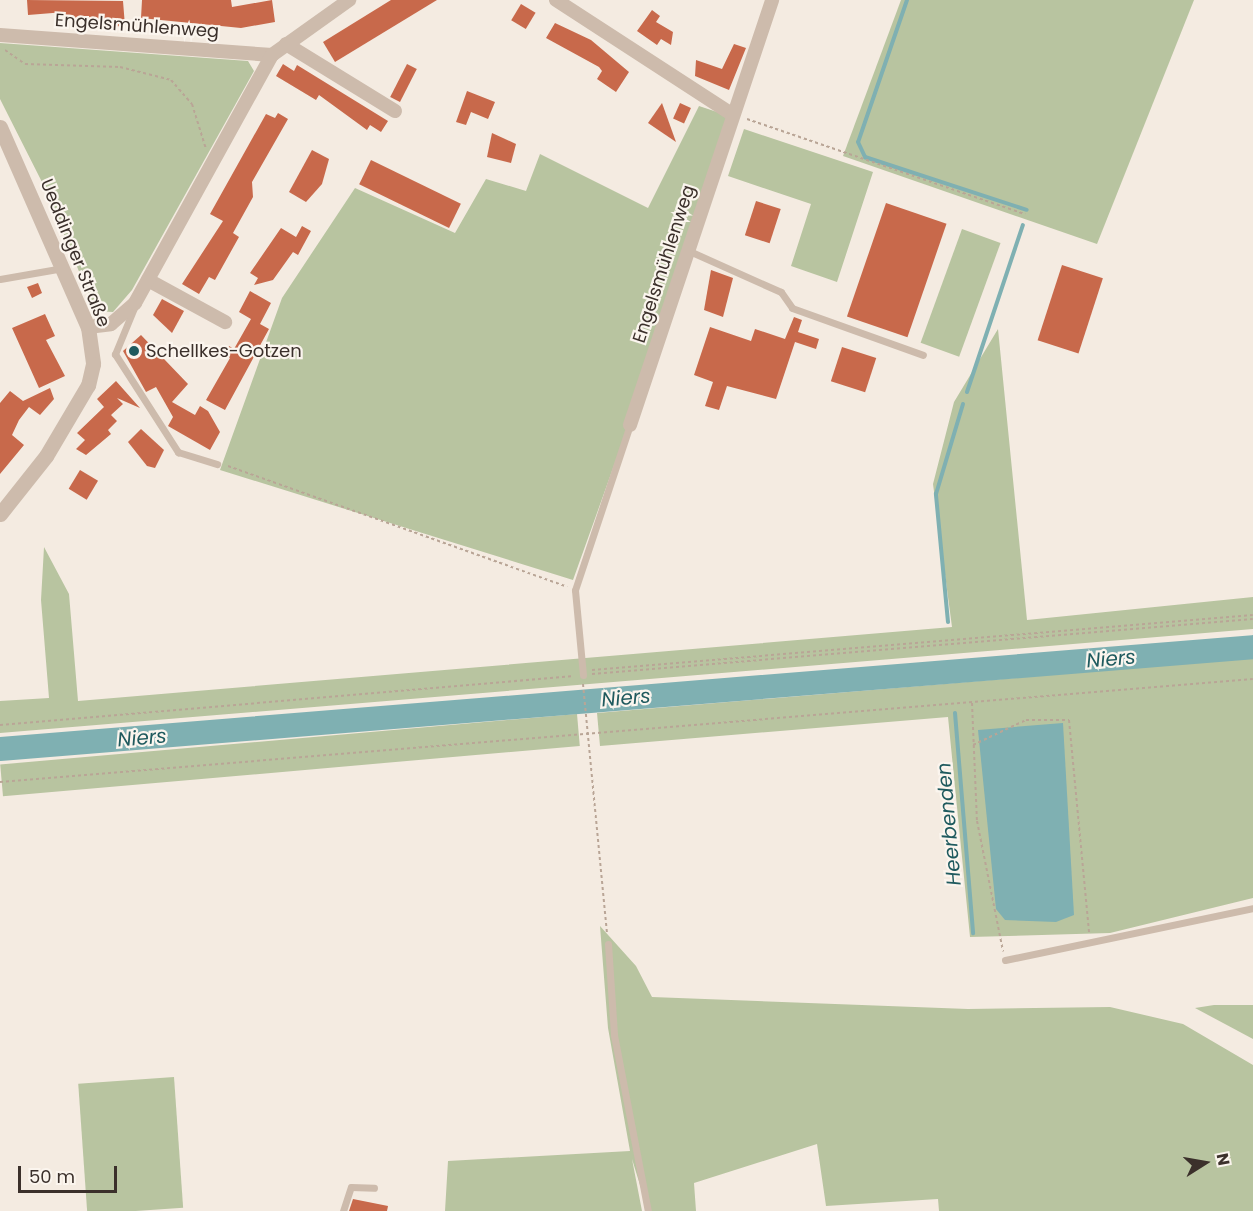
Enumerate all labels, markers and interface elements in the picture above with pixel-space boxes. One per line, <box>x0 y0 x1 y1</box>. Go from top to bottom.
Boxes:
street label: Engelsmühlenweg <box>54 9 220 43</box>
street label: Ueddinger Straße <box>35 176 115 330</box>
street label: Engelsmühlenweg <box>628 182 700 346</box>
place label: Schellkes-Gotzen <box>146 340 302 362</box>
marker: Schellkes-Gotzen <box>127 344 141 358</box>
water label: Niers <box>1085 645 1137 673</box>
water label: Niers <box>600 684 652 712</box>
water label: Niers <box>116 724 168 752</box>
water label: Heerbenden <box>932 761 966 887</box>
north arrow <box>1175 1133 1235 1193</box>
text: N <box>1211 1151 1236 1168</box>
scale bar <box>21 1154 120 1192</box>
text: 50 m <box>29 1164 75 1189</box>

